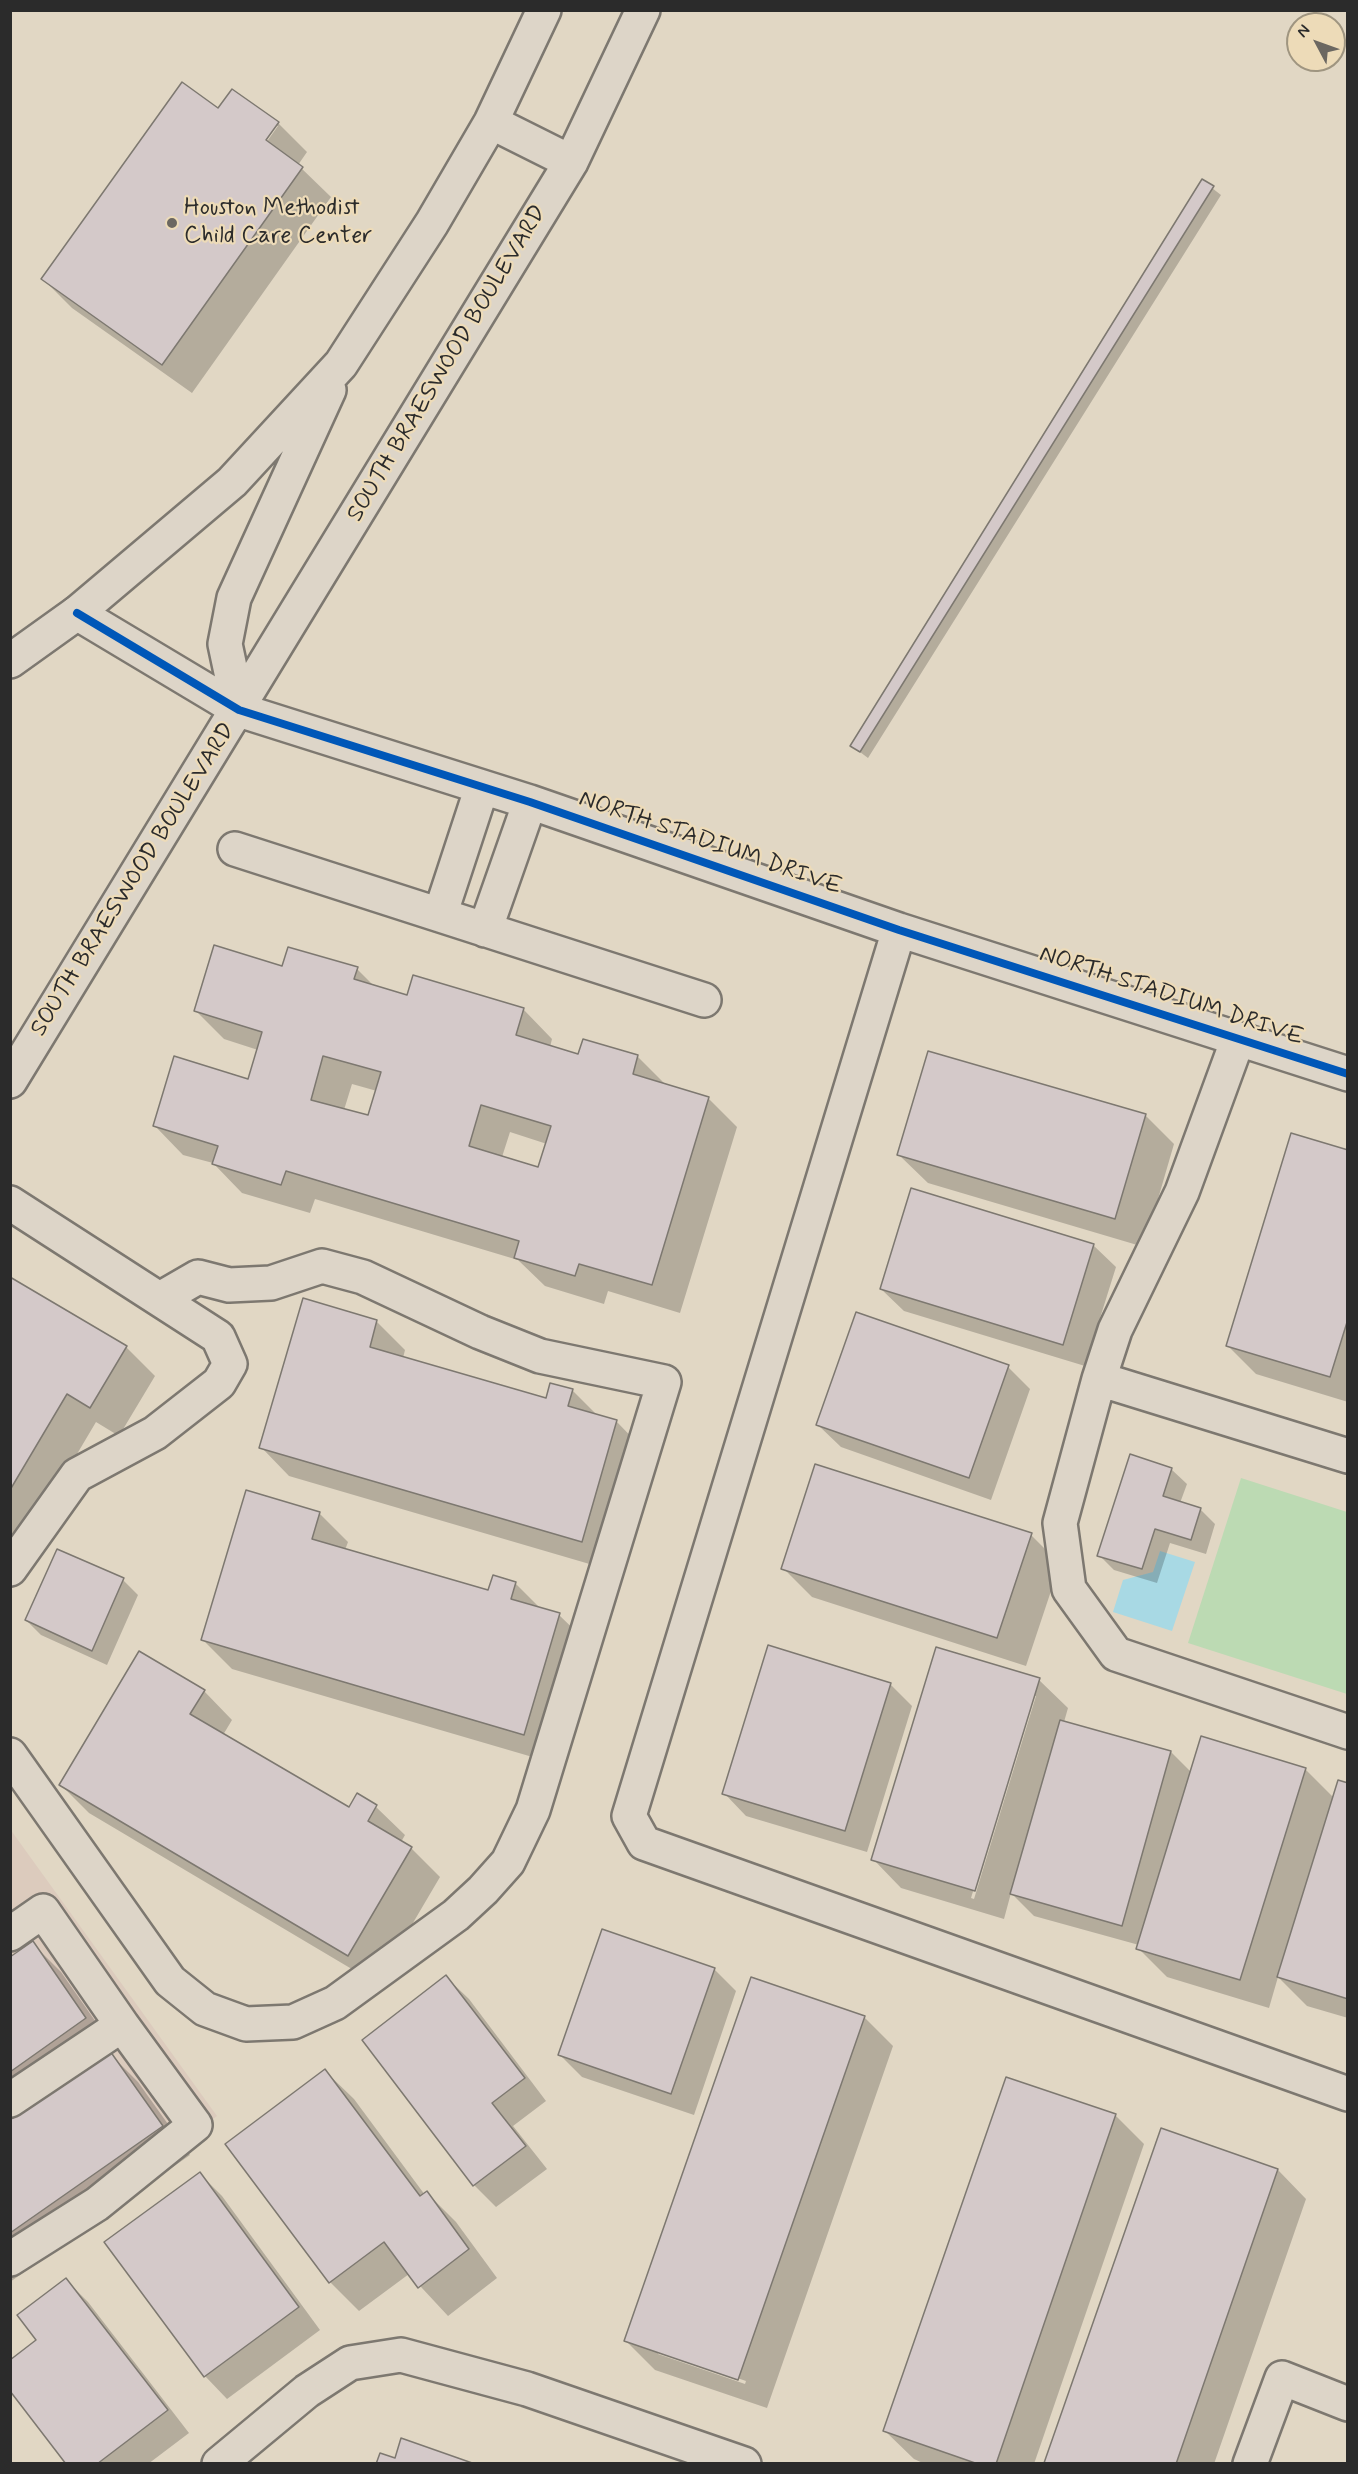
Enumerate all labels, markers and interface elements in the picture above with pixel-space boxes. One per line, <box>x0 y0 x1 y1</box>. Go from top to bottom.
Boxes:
north arrow <box>1286 12 1346 72</box>
text: N <box>1292 20 1315 42</box>
place label: Houston Methodist Child Care Center <box>184 195 372 251</box>
street label: SOUTH BRAESWOOD BOULEVARD <box>342 200 554 528</box>
marker: Houston Methodist Child Care Center <box>165 216 179 230</box>
street label: SOUTH BRAESWOOD BOULEVARD <box>25 718 243 1042</box>
street label: NORTH STADIUM DRIVE <box>575 785 845 903</box>
street label: NORTH STADIUM DRIVE <box>1035 941 1307 1053</box>

